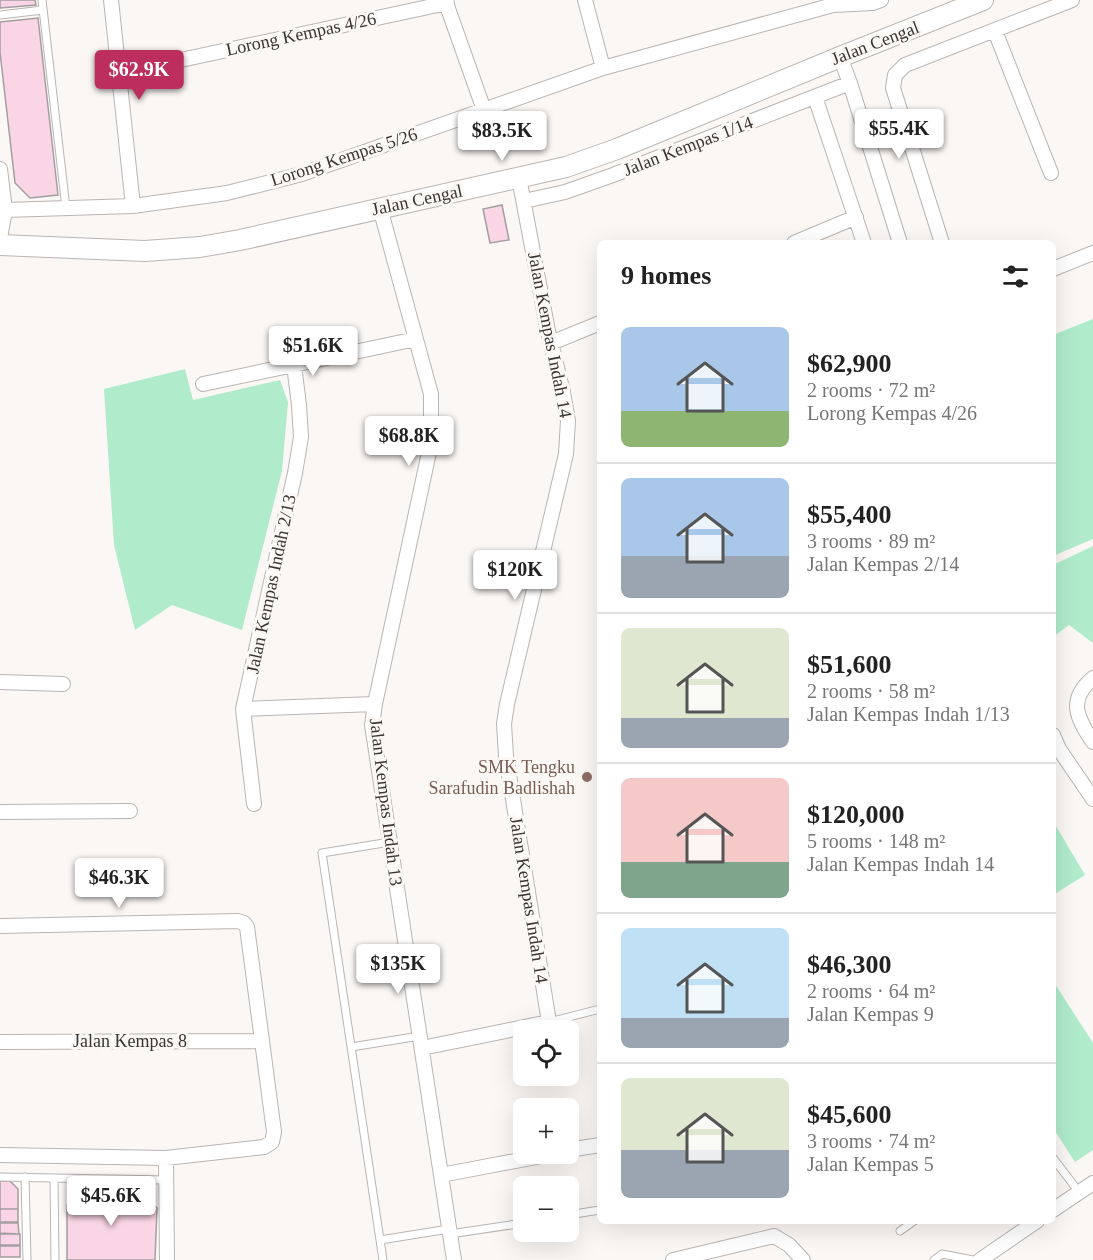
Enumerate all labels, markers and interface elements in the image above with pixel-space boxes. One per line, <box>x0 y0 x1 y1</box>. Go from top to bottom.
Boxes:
street label: Lorong Kempas 4/26 <box>224 8 378 60</box>
street label: Jalan Cengal <box>828 17 922 69</box>
pin: $62.9K <box>90 50 188 101</box>
text: $62.9K <box>109 58 169 80</box>
pin: $55.4K <box>850 109 948 160</box>
pin: $83.5K <box>453 111 551 162</box>
street label: Jalan Kempas 1/14 <box>620 112 756 180</box>
text: $55.4K <box>869 117 929 139</box>
text: $83.5K <box>472 119 532 141</box>
street label: Lorong Kempas 5/26 <box>268 124 420 190</box>
street label: Jalan Cengal <box>370 181 464 219</box>
street label: Jalan Kempas Indah 14 <box>524 250 576 420</box>
icon: filters <box>999 260 1032 293</box>
text: 9 homes <box>621 261 711 290</box>
pin: $51.6K <box>264 326 362 377</box>
text: $51.6K <box>283 334 343 356</box>
text: $62,900 <box>807 349 892 378</box>
icon: home <box>669 351 741 423</box>
text: 2 rooms · 72 m² <box>807 379 935 401</box>
text: Lorong Kempas 4/26 <box>807 402 977 424</box>
pin: $68.8K <box>360 416 458 467</box>
text: $68.8K <box>379 424 439 446</box>
street label: Jalan Kempas Indah 2/13 <box>242 493 300 675</box>
text: $55,400 <box>807 500 892 529</box>
icon: home <box>669 502 741 574</box>
text: 3 rooms · 89 m² <box>807 530 935 552</box>
pin: $120K <box>473 550 557 601</box>
text: Jalan Kempas 2/14 <box>807 553 959 575</box>
text: $120K <box>487 558 543 580</box>
text: $51,600 <box>807 650 892 679</box>
icon: home <box>669 652 741 724</box>
text: 2 rooms · 58 m² <box>807 680 935 702</box>
text: Jalan Kempas Indah 1/13 <box>807 703 1010 725</box>
street label: Jalan Kempas Indah 13 <box>366 717 406 887</box>
place label: SMK Tengku Sarafudin Badlishah <box>429 757 575 798</box>
marker: SMK Tengku Sarafudin Badlishah <box>580 770 594 784</box>
text: $120,000 <box>807 800 905 829</box>
icon: home <box>669 802 741 874</box>
street label: Jalan Kempas Indah 14 <box>506 815 552 985</box>
text: 5 rooms · 148 m² <box>807 830 945 852</box>
text: Jalan Kempas Indah 14 <box>807 853 994 875</box>
pin: $46.3K <box>70 858 168 909</box>
text: $46.3K <box>89 866 149 888</box>
pin: $135K <box>356 944 440 995</box>
text: $46,300 <box>807 950 892 979</box>
text: $135K <box>370 952 426 974</box>
icon: home <box>669 952 741 1024</box>
text: 2 rooms · 64 m² <box>807 980 935 1002</box>
text: Jalan Kempas 9 <box>807 1003 934 1025</box>
map controls <box>513 1020 579 1242</box>
button: locate <box>513 1020 579 1086</box>
street label: Jalan Kempas 8 <box>73 1031 187 1051</box>
button: + <box>513 1098 579 1164</box>
text: $45,600 <box>807 1100 892 1129</box>
icon: home <box>669 1102 741 1174</box>
text: 3 rooms · 74 m² <box>807 1130 935 1152</box>
text: Jalan Kempas 5 <box>807 1153 934 1175</box>
pin: $45.6K <box>62 1176 160 1227</box>
button: − <box>513 1176 579 1242</box>
text: $45.6K <box>81 1184 141 1206</box>

